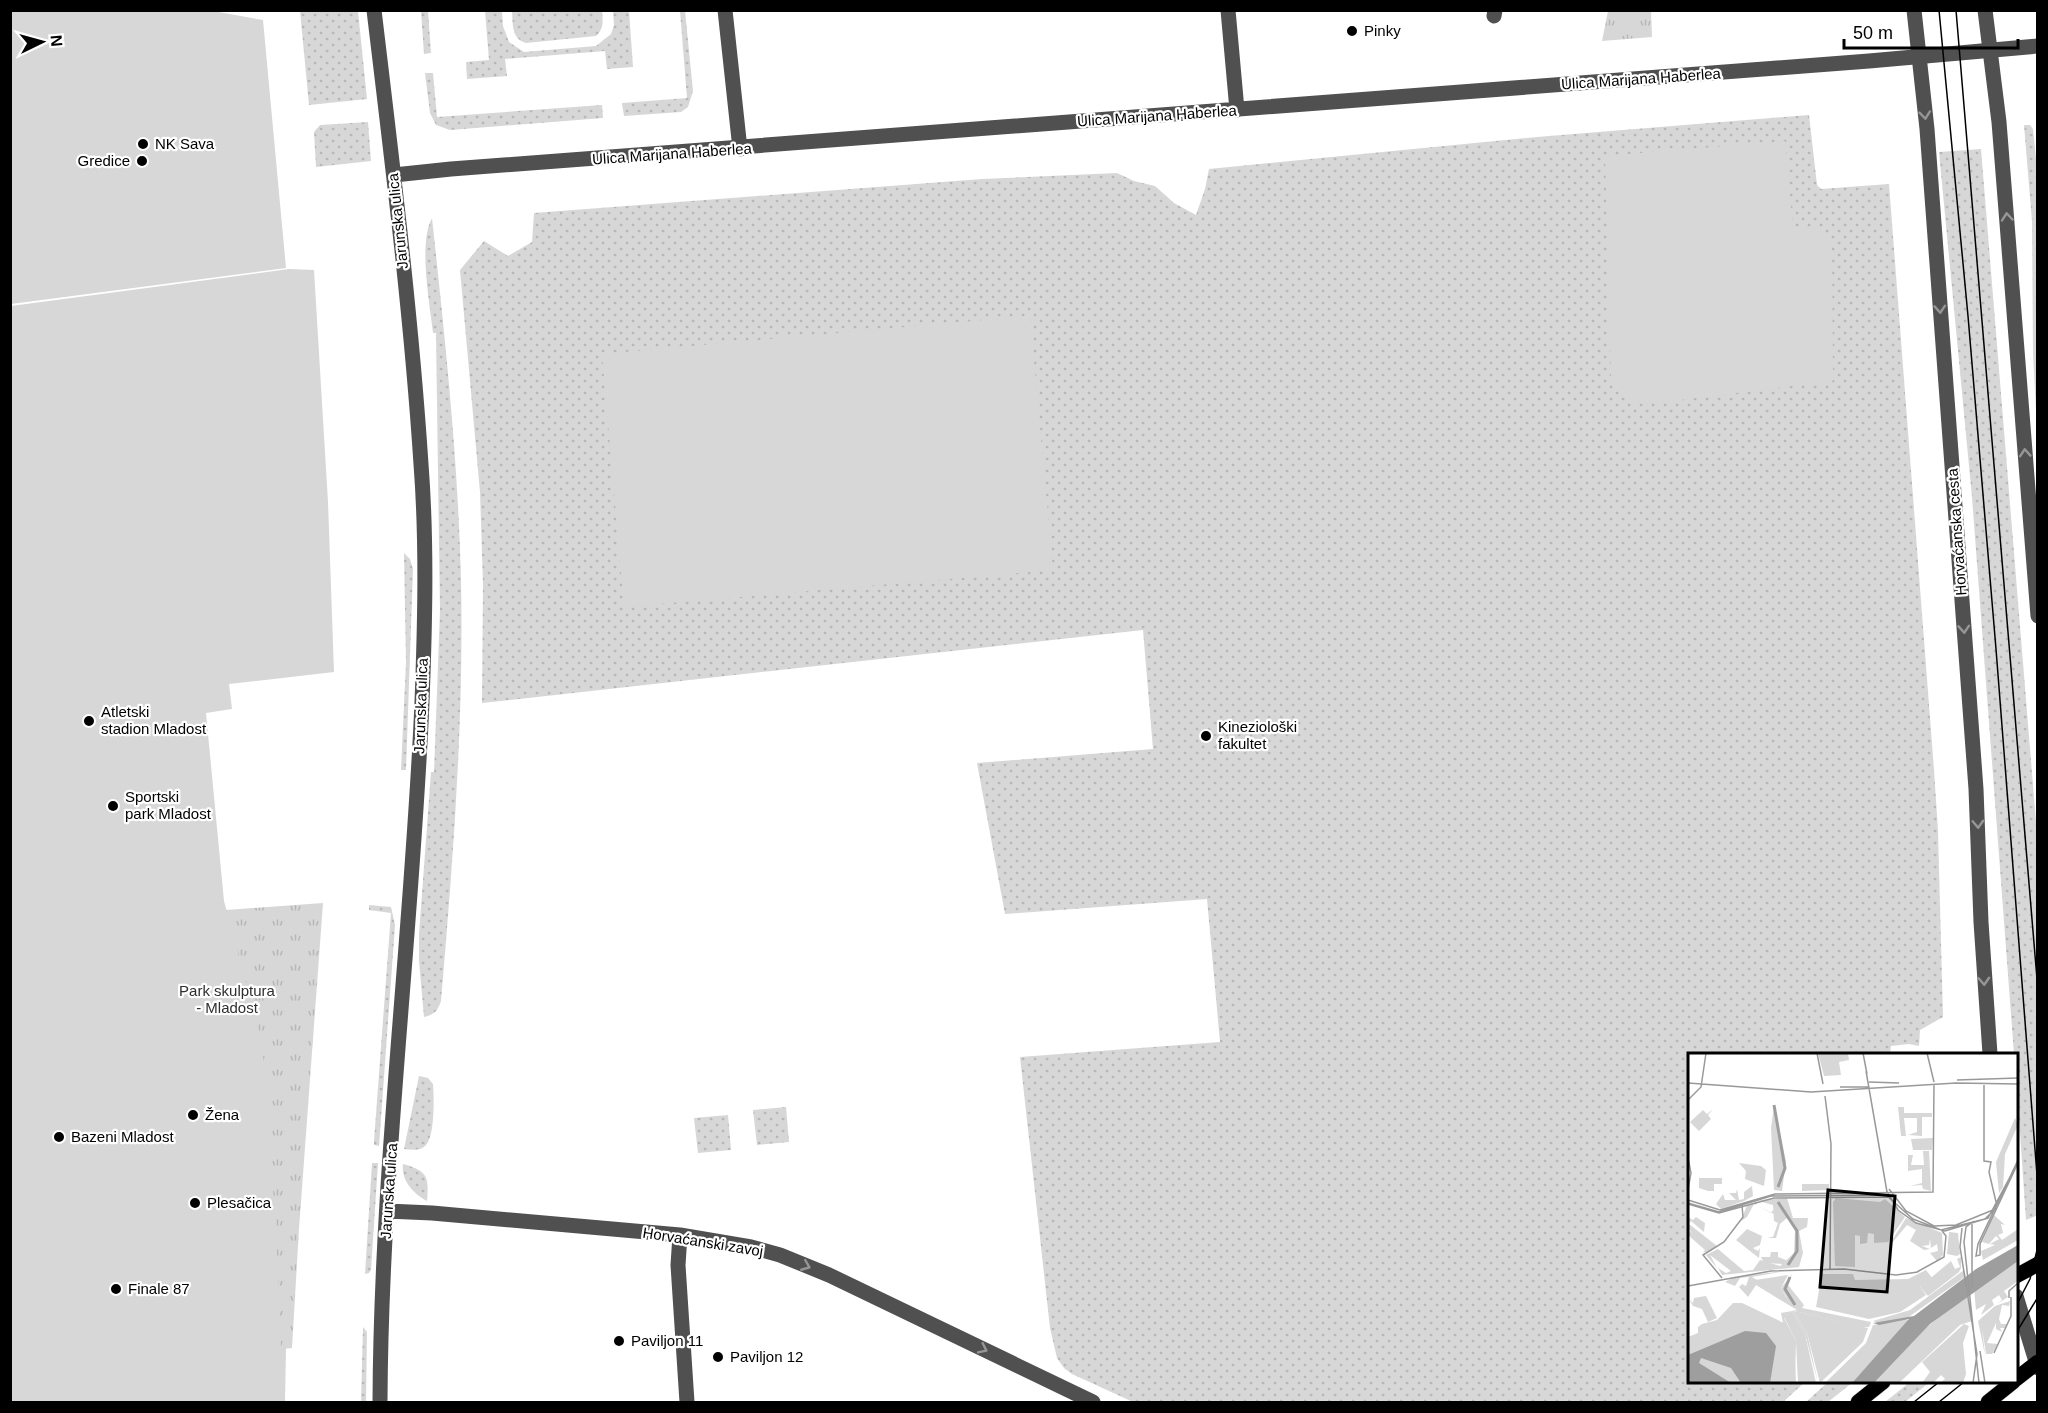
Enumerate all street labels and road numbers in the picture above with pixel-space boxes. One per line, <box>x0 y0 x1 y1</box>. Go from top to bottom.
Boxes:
street label: Ulica Marijana Haberlea <box>1561 64 1722 93</box>
street label: Ulica Marijana Haberlea <box>1077 101 1238 130</box>
street label: Ulica Marijana Haberlea <box>592 139 753 168</box>
street label: Jarunska ulica <box>384 172 411 270</box>
street label: Horvaćanska cesta <box>1944 467 1969 596</box>
street label: Jarunska ulica <box>410 657 431 754</box>
street label: Jarunska ulica <box>377 1142 400 1239</box>
street label: Horvaćanski zavoj <box>642 1224 765 1259</box>

